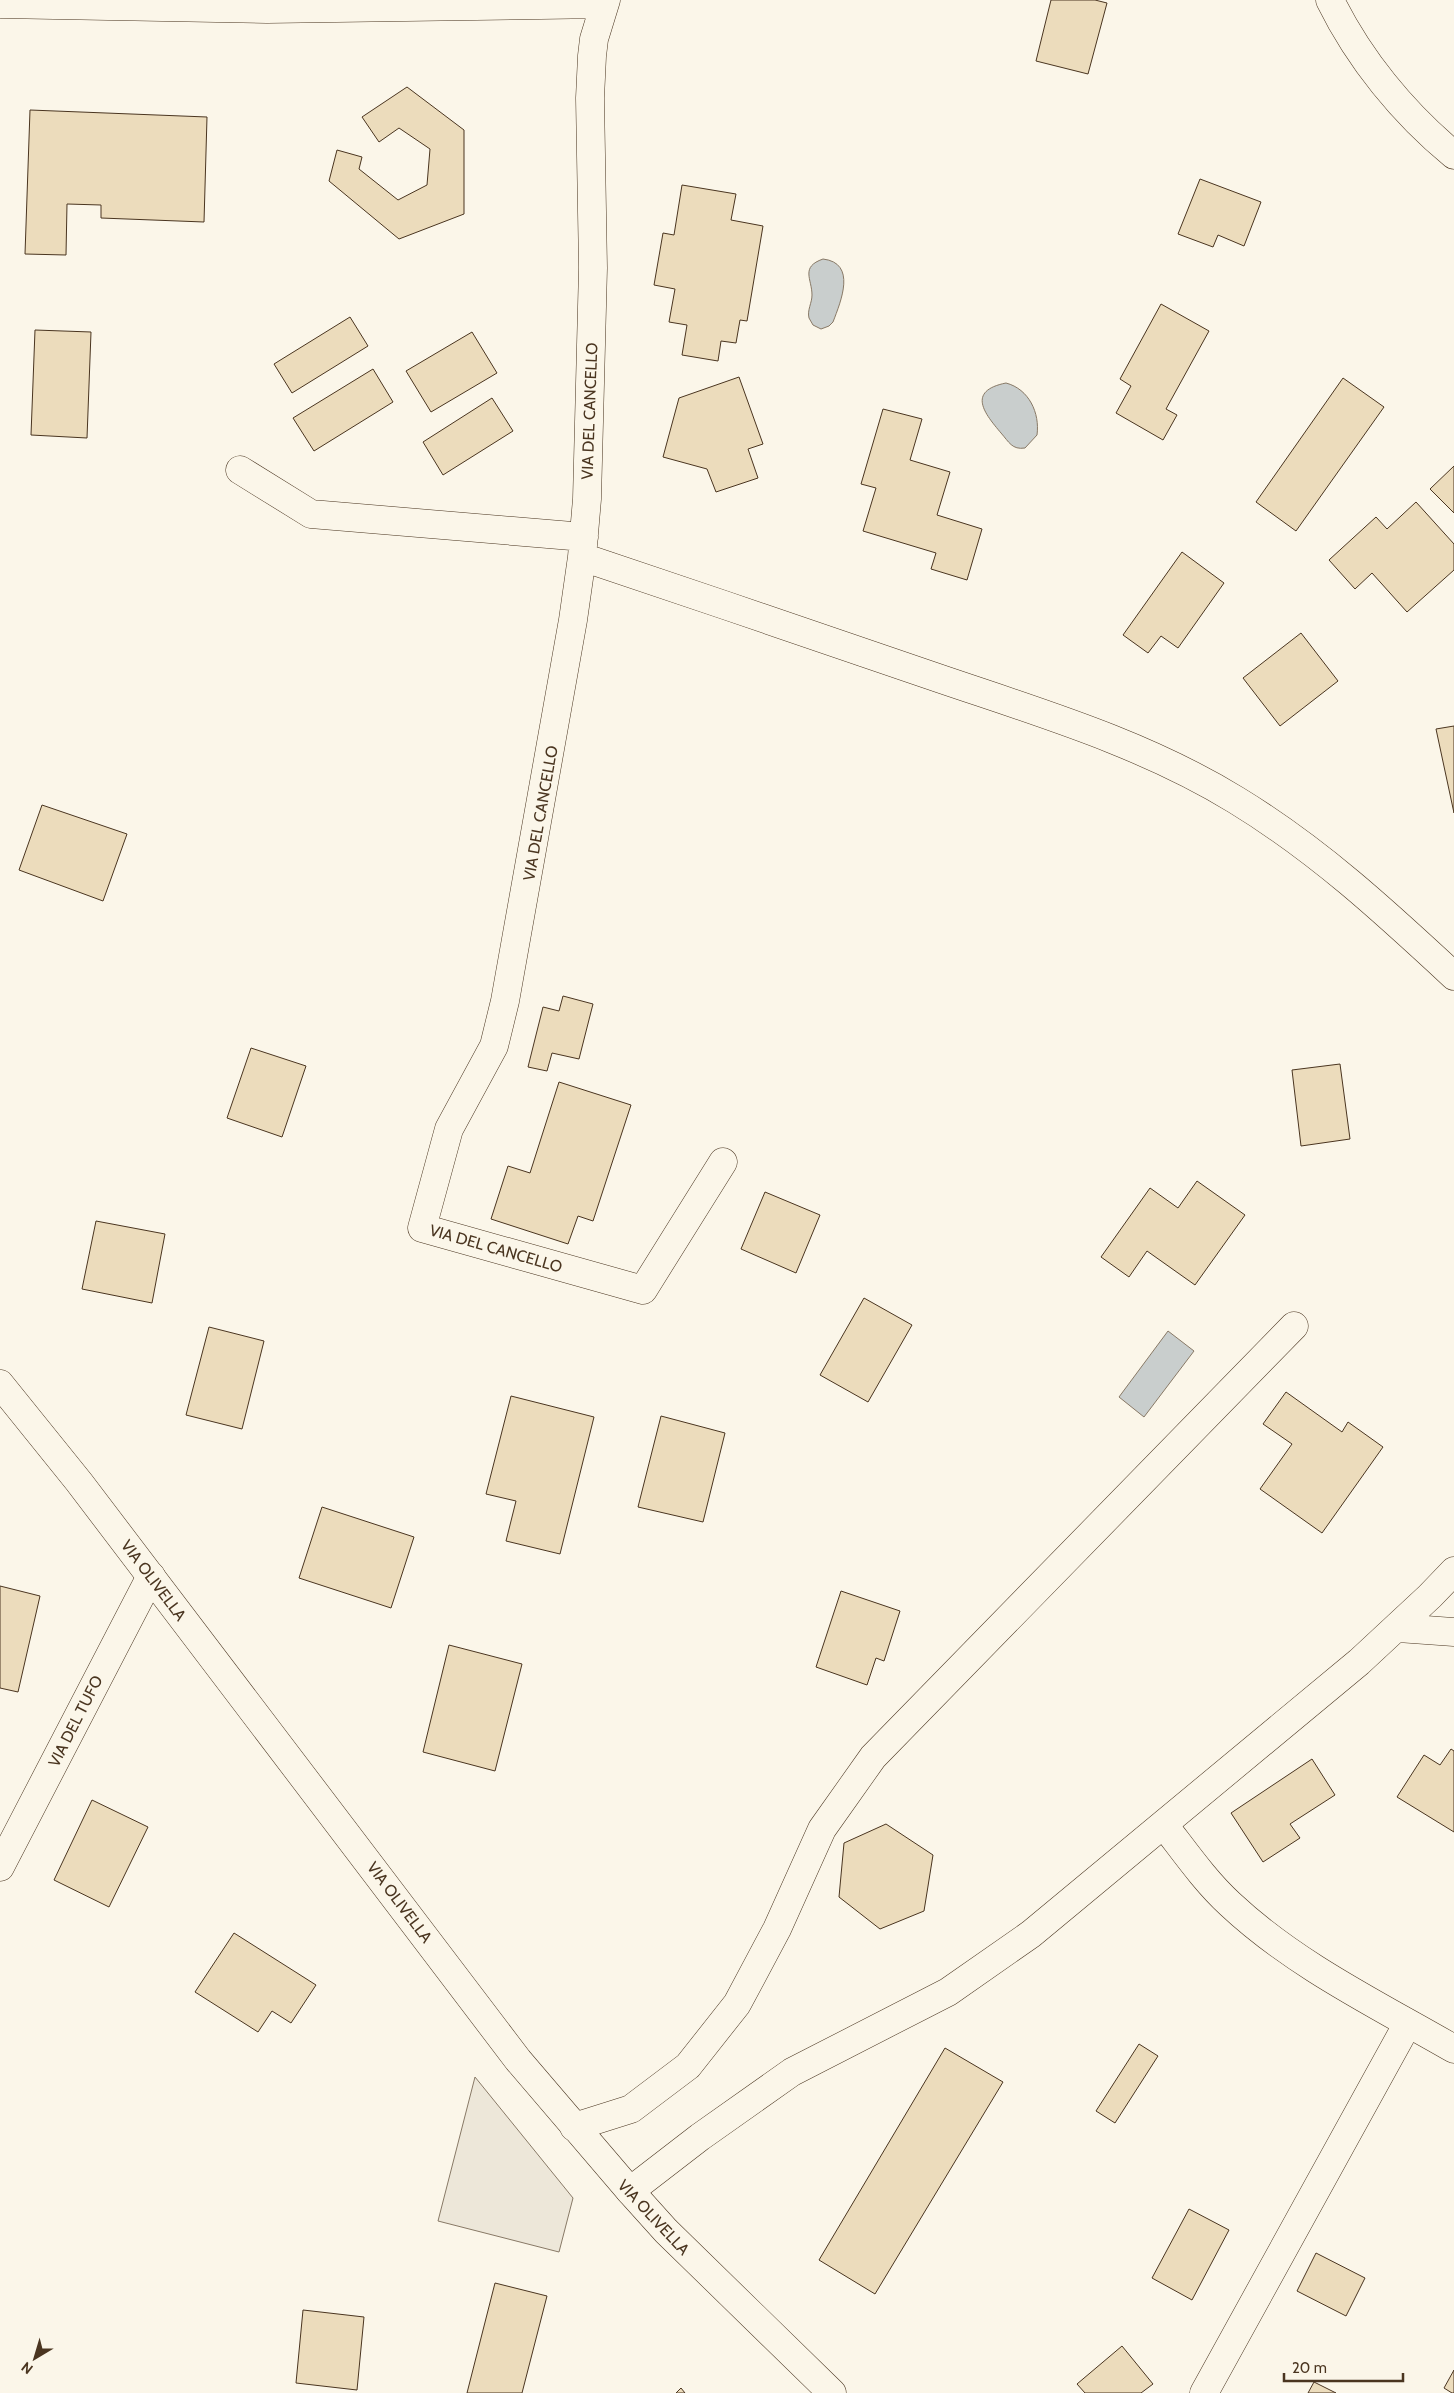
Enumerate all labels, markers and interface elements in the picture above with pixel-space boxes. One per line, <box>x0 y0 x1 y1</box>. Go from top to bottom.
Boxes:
street label: VIA DEL CANCELLO <box>578 342 601 480</box>
street label: VIA DEL CANCELLO <box>519 744 562 882</box>
street label: VIA DEL CANCELLO <box>427 1220 564 1277</box>
street label: VIA OLIVELLA <box>117 1536 190 1625</box>
street label: VIA DEL TUFO <box>44 1672 107 1770</box>
street label: VIA OLIVELLA <box>363 1858 436 1947</box>
street label: VIA OLIVELLA <box>614 2176 693 2259</box>
north arrow <box>10 2333 60 2383</box>
scale bar <box>1284 2350 1403 2382</box>
text: N <box>18 2358 36 2378</box>
text: 20 m <box>1292 2359 1327 2377</box>

